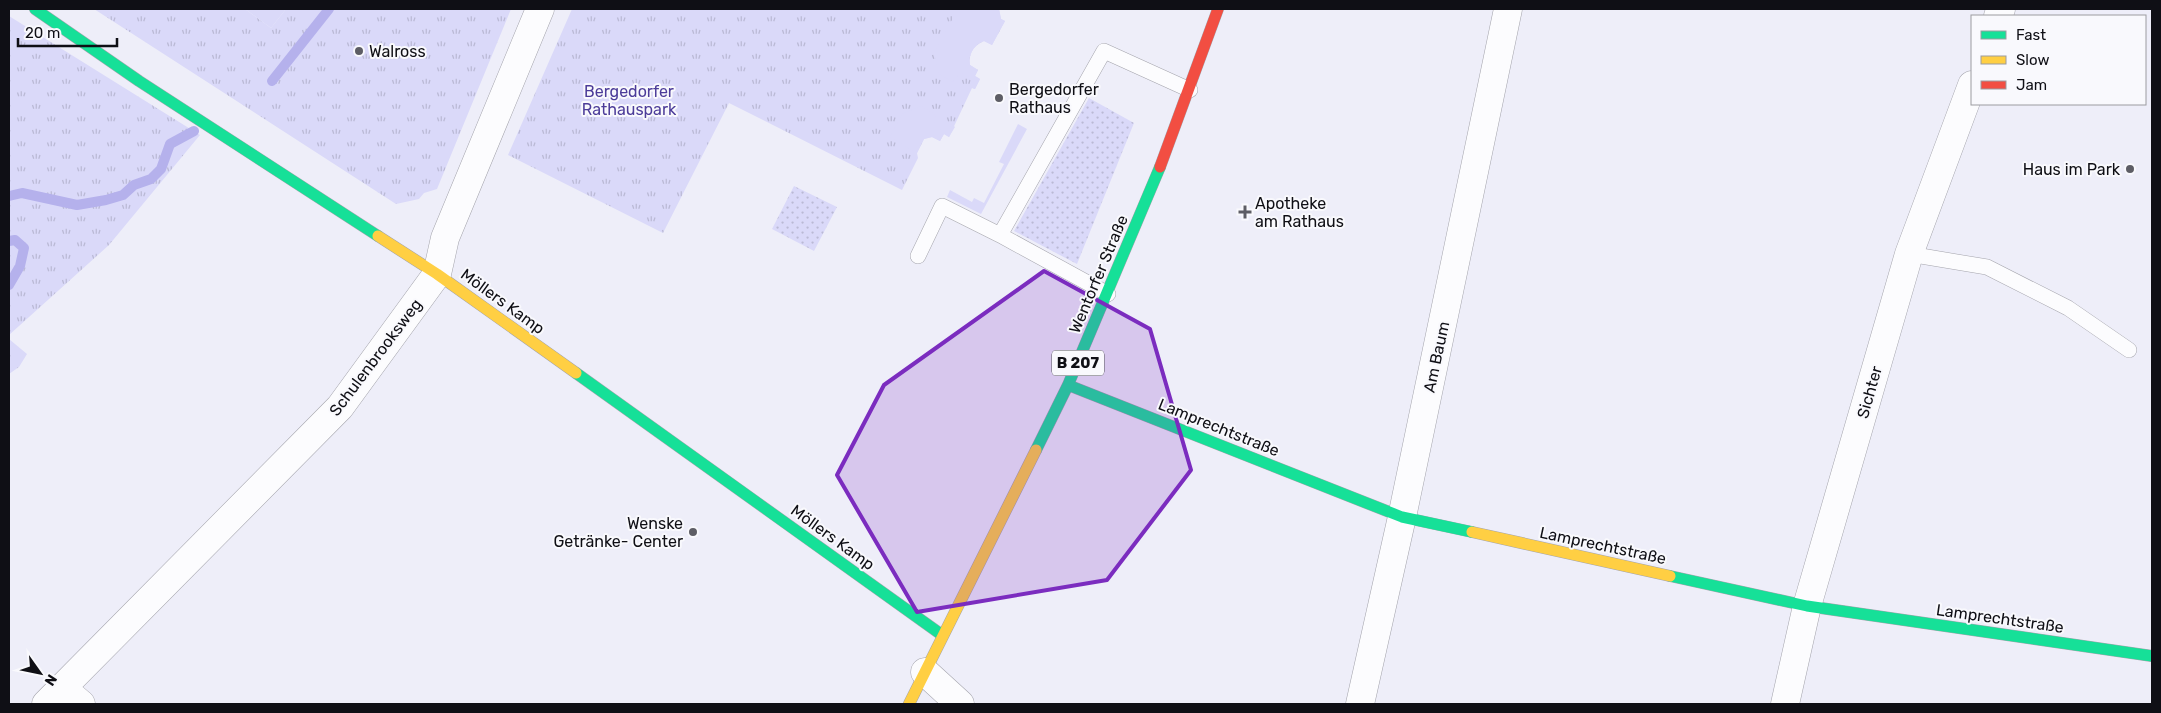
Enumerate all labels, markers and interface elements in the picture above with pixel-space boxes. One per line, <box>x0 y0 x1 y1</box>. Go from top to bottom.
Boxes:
scale bar <box>18 15 116 47</box>
legend <box>1971 15 2146 105</box>
text: 20 m <box>25 24 60 42</box>
text: Fast <box>2016 26 2046 44</box>
place label: Walross <box>369 42 426 61</box>
marker: Walross <box>353 45 365 57</box>
text: Slow <box>2016 51 2049 69</box>
text: Jam <box>2016 76 2047 94</box>
place label: Bergedorfer Rathaus <box>1009 80 1099 117</box>
park label: Bergedorfer Rathauspark <box>582 82 677 119</box>
marker: Bergedorfer Rathaus <box>993 92 1005 104</box>
place label: Haus im Park <box>2023 160 2121 179</box>
marker: Haus im Park <box>2124 163 2136 175</box>
place label: Apotheke am Rathaus <box>1255 194 1344 231</box>
marker: Apotheke am Rathaus <box>1239 206 1251 218</box>
street label: Wentorfer Straße <box>1065 212 1132 336</box>
street label: Möllers Kamp <box>457 265 548 338</box>
street label: Schulenbrooksweg <box>325 295 426 420</box>
street label: Am Baum <box>1420 320 1453 394</box>
road number: B 207 <box>1052 350 1104 376</box>
street label: Sichter <box>1853 364 1886 421</box>
street label: Lamprechtstraße <box>1156 395 1282 460</box>
street label: Möllers Kamp <box>787 501 878 574</box>
place label: Wenske Getränke- Center <box>553 514 683 551</box>
street label: Lamprechtstraße <box>1538 523 1668 568</box>
marker: Wenske Getränke- Center <box>687 526 699 538</box>
street label: Lamprechtstraße <box>1935 600 2065 637</box>
north arrow <box>15 648 65 698</box>
text: N <box>41 671 60 689</box>

